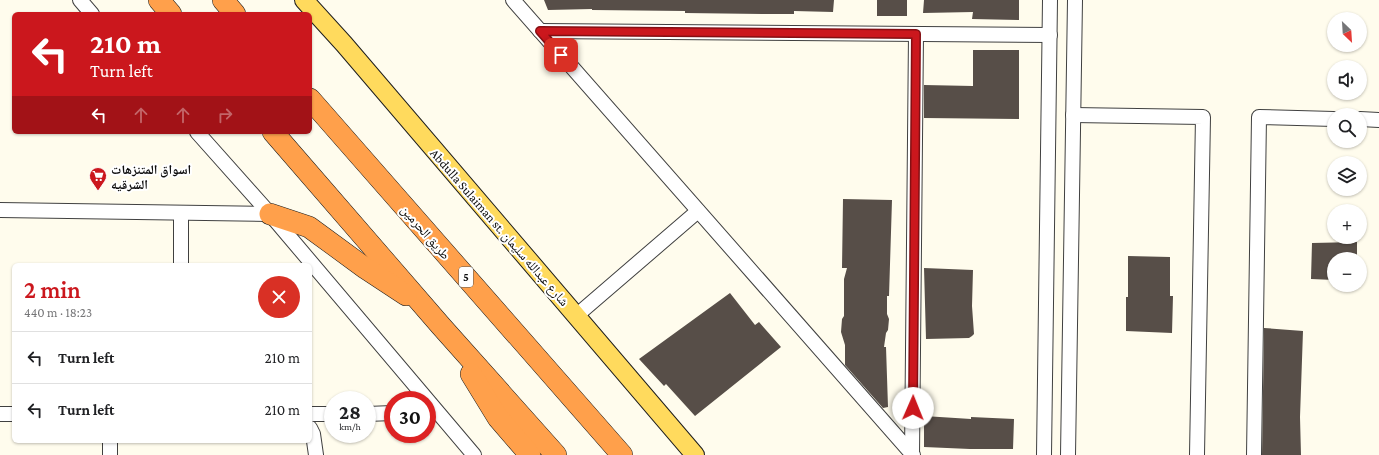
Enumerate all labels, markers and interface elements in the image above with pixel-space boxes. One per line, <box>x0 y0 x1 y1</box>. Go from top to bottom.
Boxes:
north arrow <box>1327 12 1367 52</box>
map controls <box>1327 12 1367 292</box>
icon: left <box>24 28 76 80</box>
text: 210 m <box>90 28 161 59</box>
pin <box>544 38 578 72</box>
icon: arrive <box>550 44 572 66</box>
button: sound <box>1327 60 1367 100</box>
text: Turn left <box>90 61 153 81</box>
icon: left <box>88 104 110 126</box>
icon: ahead <box>130 104 152 126</box>
icon: ahead <box>172 104 194 126</box>
icon: right <box>214 104 236 126</box>
button: search <box>1327 108 1367 148</box>
street label: Abdulla Sulaiman st. شارع عبدالله سليمان <box>426 146 572 310</box>
button: layers <box>1327 156 1367 196</box>
place label: اسواق المتنزهات الشرقيه <box>111 162 191 192</box>
supermarket icon: اسواق المتنزهات الشرقيه <box>88 166 108 191</box>
street label: طريق الحرمين <box>397 202 453 263</box>
button: + <box>1327 204 1367 244</box>
button: − <box>1327 252 1367 292</box>
road number: 5 <box>459 267 473 287</box>
text: 2 min <box>24 276 81 303</box>
button: close <box>258 276 300 318</box>
text: 440 m · 18:23 <box>24 305 92 320</box>
icon: left <box>24 347 46 369</box>
text: Turn left <box>58 350 114 366</box>
text: 210 m <box>265 350 300 366</box>
position arrow <box>892 387 934 429</box>
speed limit sign: 30 <box>384 391 436 443</box>
icon: left <box>24 399 46 421</box>
text: 28 <box>339 401 361 423</box>
text: Turn left <box>58 402 114 418</box>
text: 210 m <box>265 402 300 418</box>
text: km/h <box>339 421 361 432</box>

